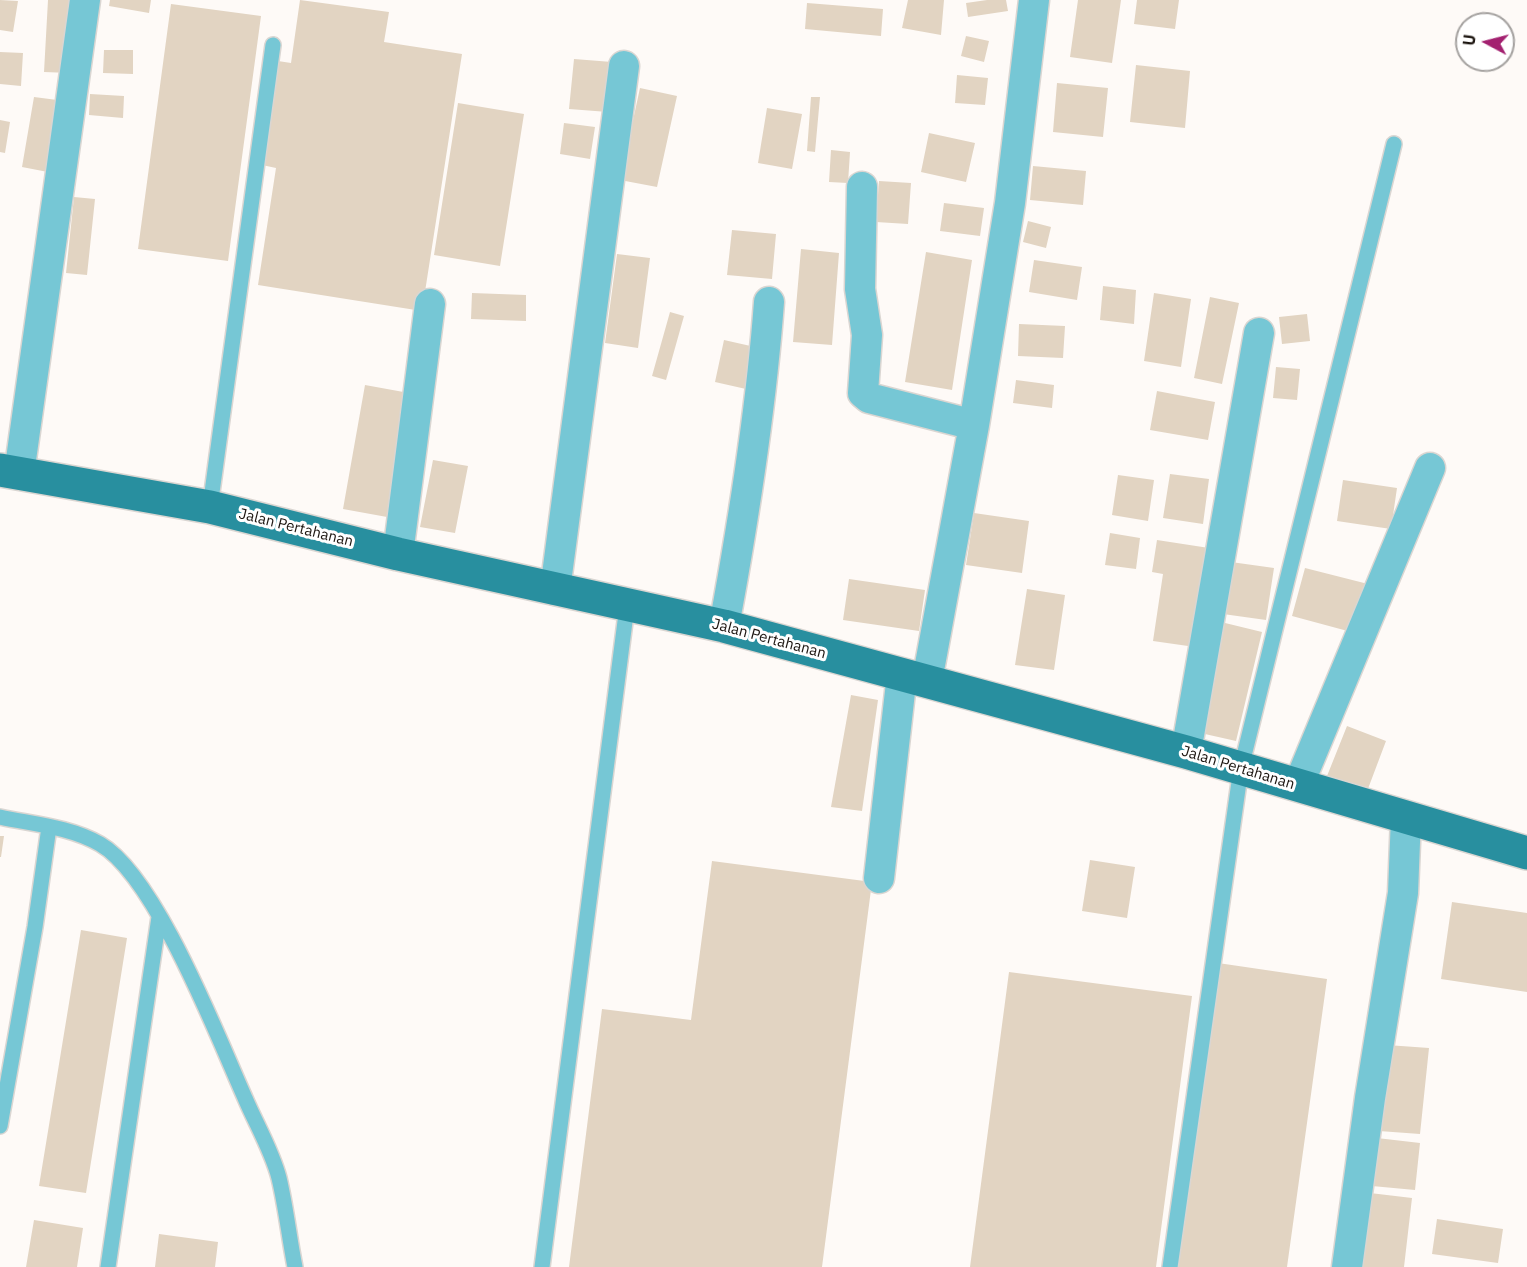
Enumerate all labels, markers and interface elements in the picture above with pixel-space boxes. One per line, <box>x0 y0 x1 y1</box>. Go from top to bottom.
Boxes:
north arrow <box>1455 12 1515 72</box>
text: U <box>1459 33 1480 47</box>
street label: Jalan Pertahanan <box>237 505 355 551</box>
street label: Jalan Pertahanan <box>710 615 828 663</box>
street label: Jalan Pertahanan <box>1179 742 1297 794</box>

